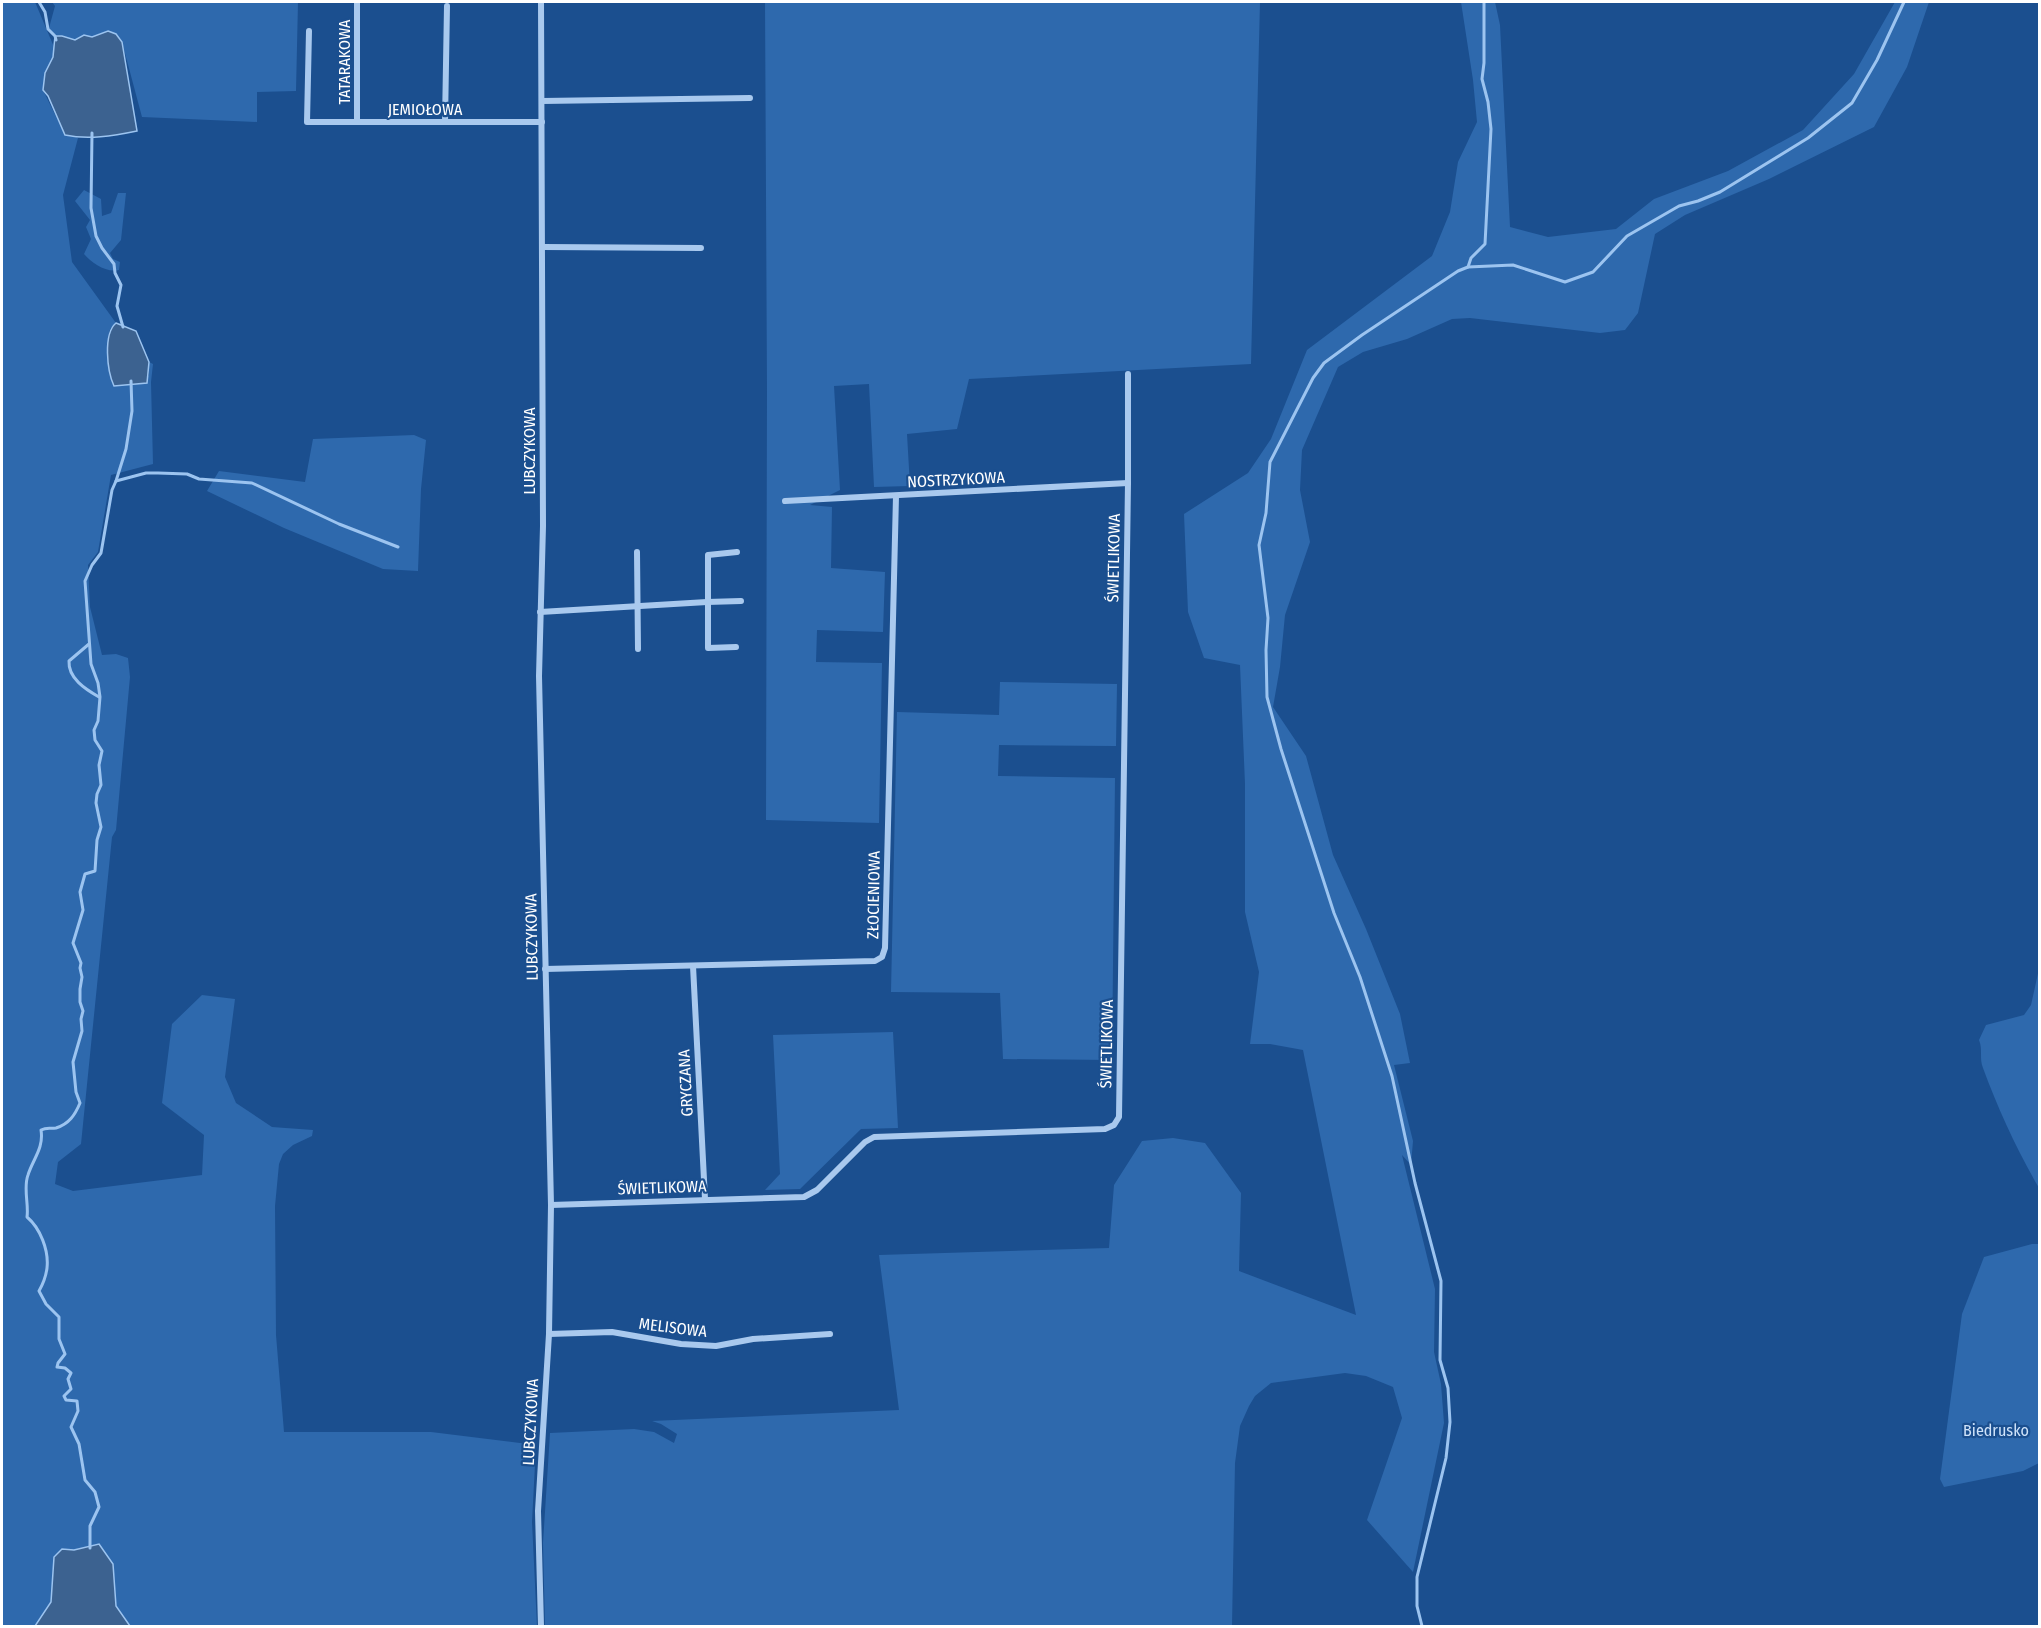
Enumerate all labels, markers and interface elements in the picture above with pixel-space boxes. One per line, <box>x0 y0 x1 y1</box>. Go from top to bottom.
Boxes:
street label: TATARAKOWA <box>335 19 354 105</box>
street label: JEMIOŁOWA <box>388 100 463 119</box>
street label: LUBCZYKOWA <box>520 407 539 495</box>
street label: NOSTRZYKOWA <box>907 467 1006 492</box>
street label: ŚWIETLIKOWA <box>1103 513 1124 603</box>
street label: ZŁOCIENIOWA <box>863 850 884 939</box>
street label: LUBCZYKOWA <box>521 893 542 981</box>
street label: ŚWIETLIKOWA <box>1096 999 1117 1089</box>
street label: GRYCZANA <box>674 1048 697 1117</box>
street label: ŚWIETLIKOWA <box>617 1176 707 1199</box>
street label: MELISOWA <box>638 1314 709 1341</box>
street label: LUBCZYKOWA <box>519 1377 542 1466</box>
park label: Biedrusko <box>1963 1421 2029 1440</box>

